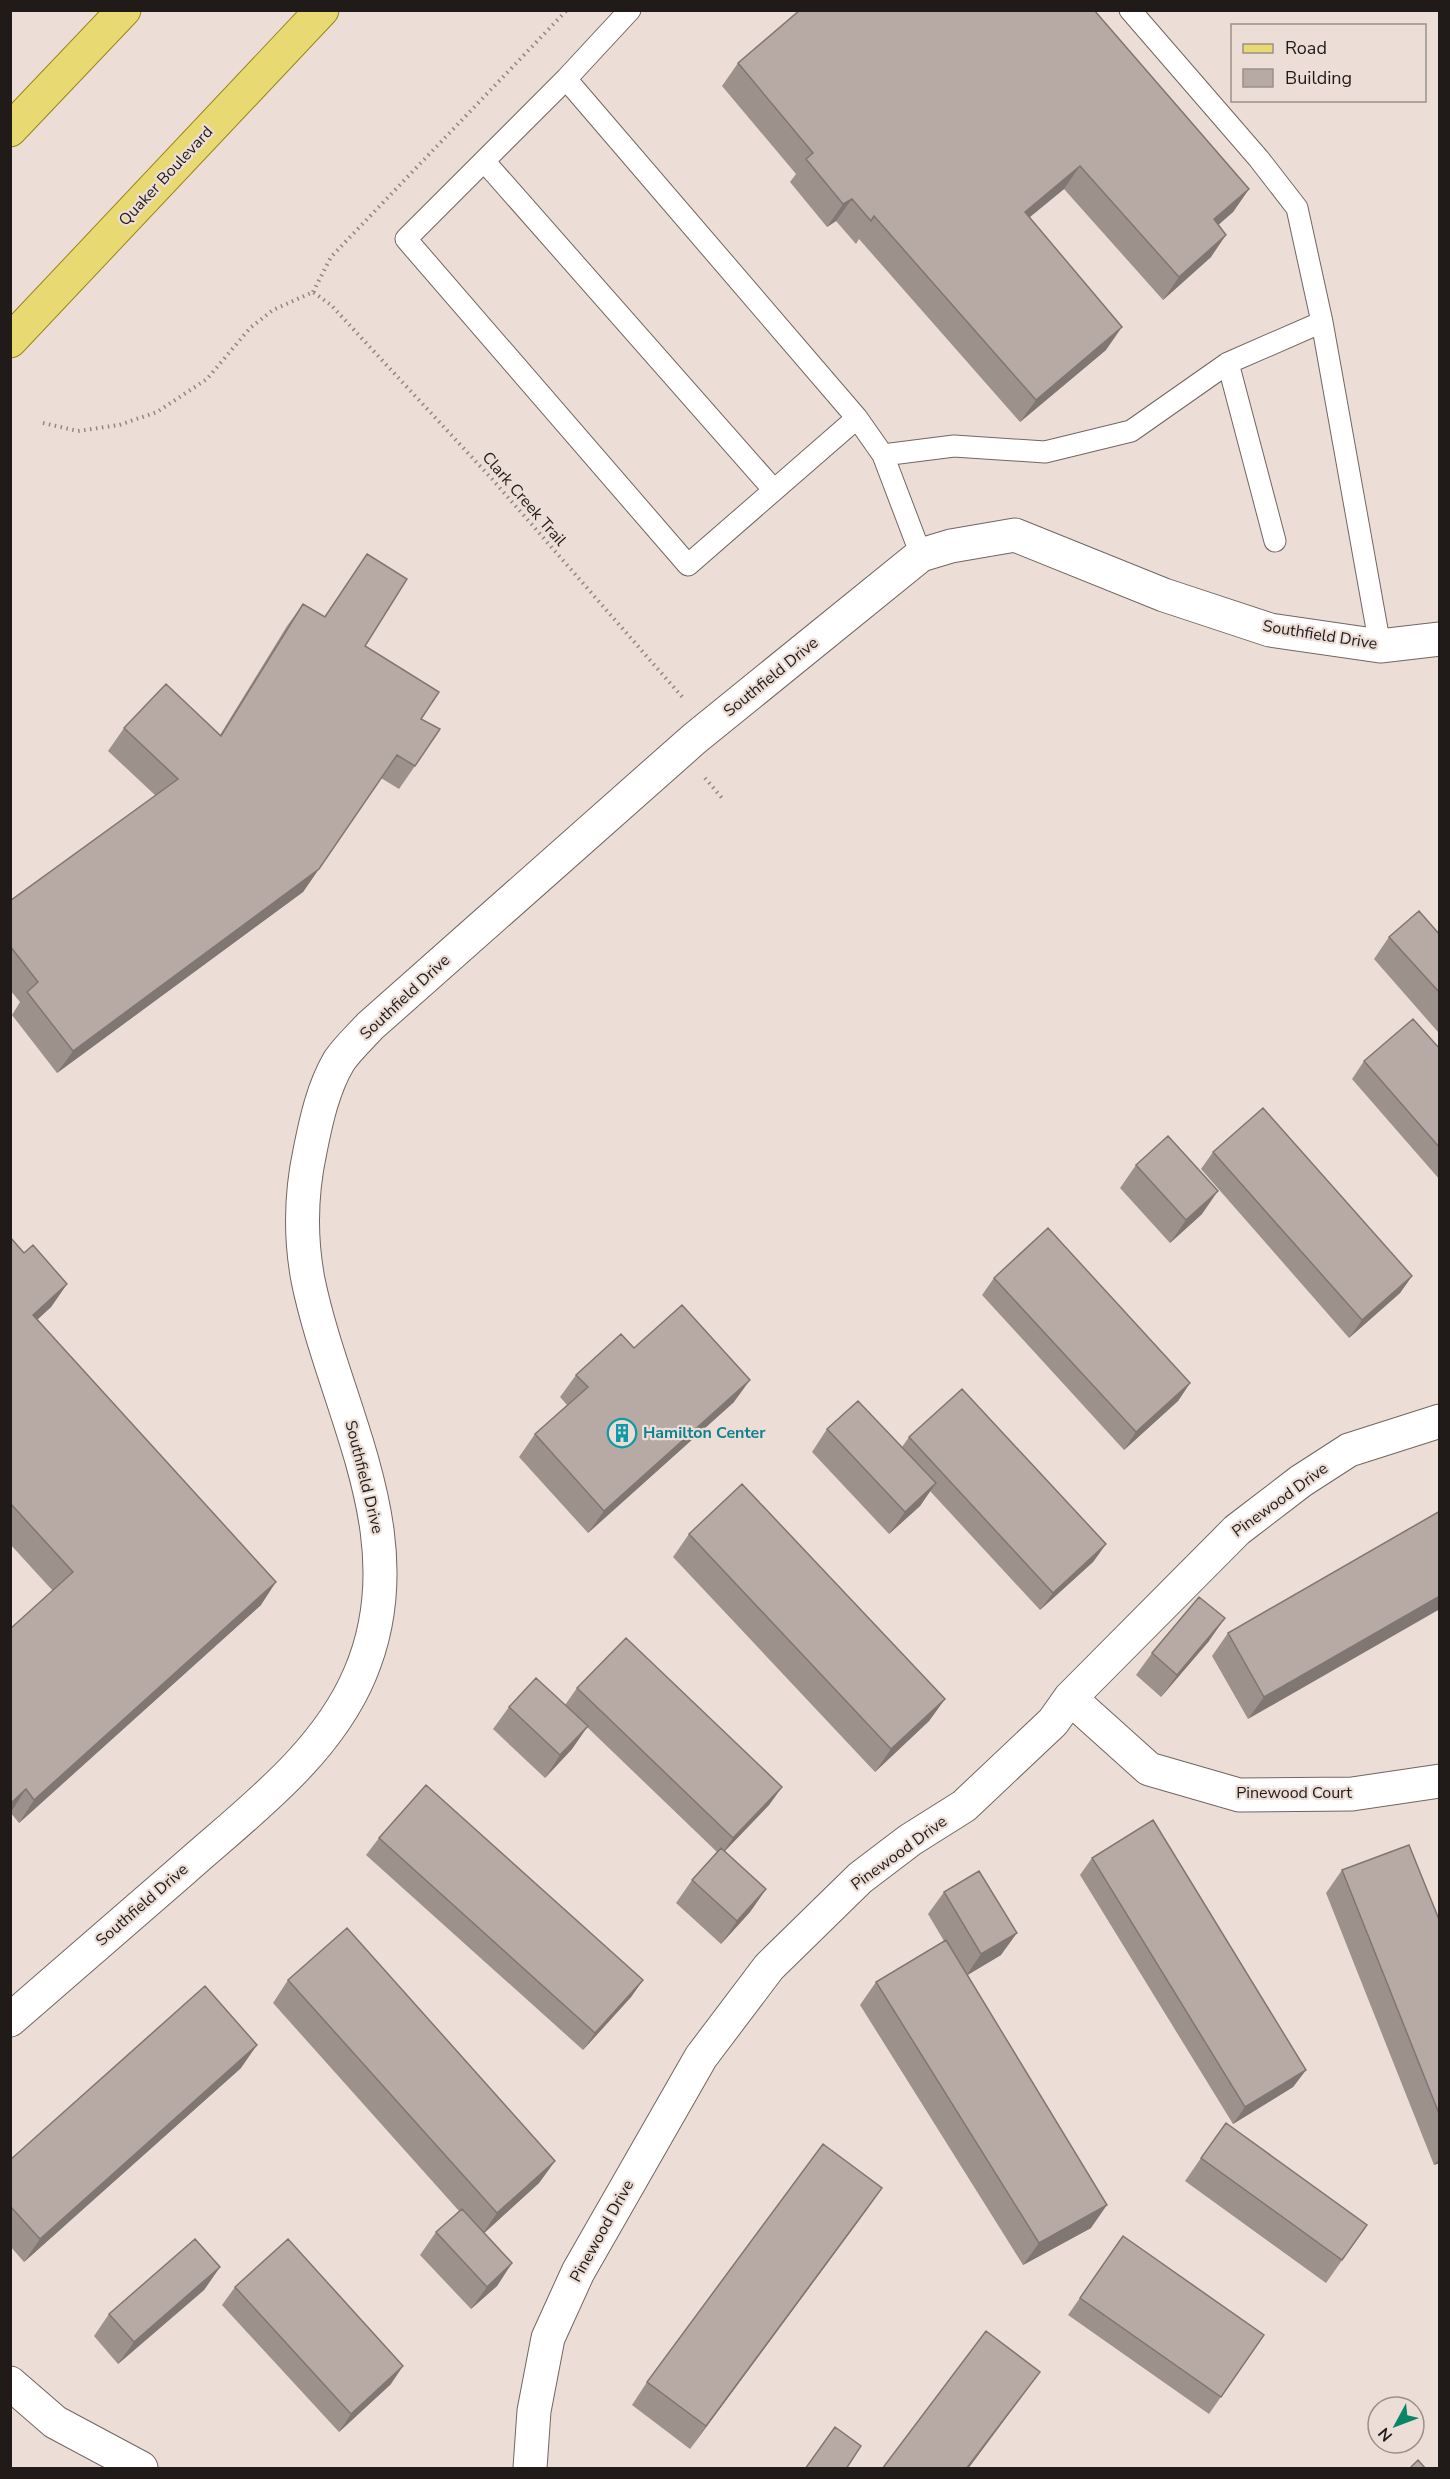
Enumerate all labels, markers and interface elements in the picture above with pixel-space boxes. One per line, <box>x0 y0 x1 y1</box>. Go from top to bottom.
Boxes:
legend <box>1231 24 1426 102</box>
text: Road <box>1285 36 1327 60</box>
text: Building <box>1285 66 1352 90</box>
street label: Quaker Boulevard <box>114 121 218 231</box>
street label: Clark Creek Trail <box>477 447 571 551</box>
street label: Southfield Drive <box>1261 615 1379 655</box>
street label: Southfield Drive <box>719 632 823 722</box>
street label: Southfield Drive <box>355 949 455 1045</box>
building icon: Hamilton Center <box>606 1417 638 1449</box>
street label: Southfield Drive <box>339 1418 389 1536</box>
place label: Hamilton Center <box>643 1422 766 1444</box>
street label: Pinewood Drive <box>1227 1458 1333 1542</box>
street label: Pinewood Court <box>1236 1782 1352 1804</box>
street label: Pinewood Drive <box>846 1811 952 1895</box>
street label: Southfield Drive <box>91 1859 193 1951</box>
street label: Pinewood Drive <box>565 2176 639 2286</box>
north arrow <box>1366 2395 1426 2455</box>
text: N <box>1373 2422 1398 2446</box>

